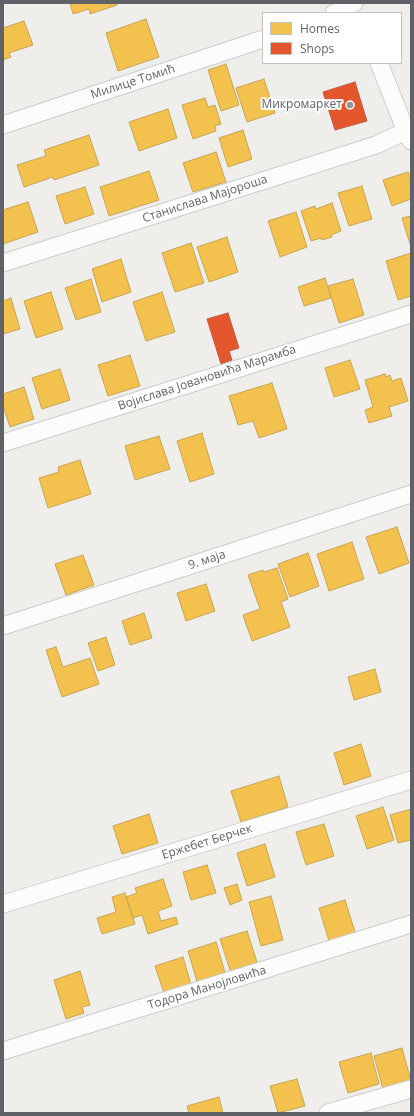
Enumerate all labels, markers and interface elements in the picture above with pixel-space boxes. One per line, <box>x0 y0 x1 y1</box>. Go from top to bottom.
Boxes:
legend <box>262 12 402 64</box>
text: Homes <box>300 20 340 37</box>
text: Shops <box>300 40 334 57</box>
street label: Милице Томић <box>89 62 177 102</box>
place label: Микромаркет <box>261 98 342 112</box>
marker: Микромаркет <box>345 100 355 110</box>
street label: Станислава Мајороша <box>141 172 269 226</box>
street label: Војислава Јовановића Марамба <box>116 342 298 414</box>
street label: 9. маја <box>187 547 227 573</box>
street label: Ержебет Берчек <box>160 821 254 863</box>
street label: Тодора Манојловића <box>146 963 268 1013</box>

